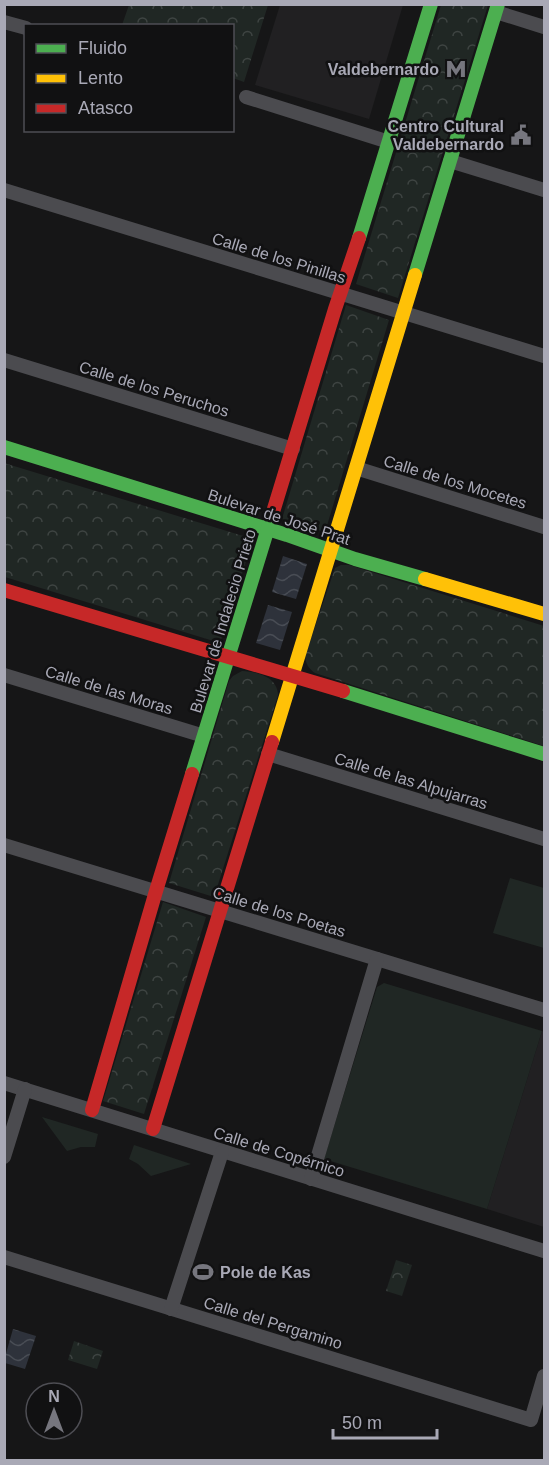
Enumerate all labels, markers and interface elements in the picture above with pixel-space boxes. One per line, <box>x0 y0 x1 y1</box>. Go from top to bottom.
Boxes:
legend <box>24 24 234 132</box>
text: Fluido <box>78 38 127 58</box>
metro station icon: Valdebernardo <box>444 57 468 81</box>
place label: Valdebernardo <box>328 61 439 78</box>
text: Lento <box>78 68 123 88</box>
text: Atasco <box>78 98 133 118</box>
place label: Centro Cultural Valdebernardo <box>388 118 504 153</box>
public building icon: Centro Cultural Valdebernardo <box>509 123 533 147</box>
street label: Calle de los Pinillas <box>210 230 348 286</box>
street label: Calle de los Peruchos <box>77 358 231 420</box>
street label: Calle de los Mocetes <box>382 452 528 512</box>
street label: Bulevar de José Prat <box>206 486 353 548</box>
street label: Bulevar de Indalecio Prieto <box>187 527 259 715</box>
street label: Calle de las Moras <box>43 663 175 717</box>
street label: Calle de las Alpujarras <box>332 750 490 812</box>
street label: Calle de los Poetas <box>211 884 347 940</box>
street label: Calle de Copérnico <box>211 1124 347 1180</box>
sports icon: Pole de Kas <box>191 1260 215 1284</box>
place label: Pole de Kas <box>220 1264 311 1281</box>
street label: Calle del Pergamino <box>202 1294 344 1352</box>
north arrow <box>24 1381 84 1441</box>
text: N <box>48 1388 60 1405</box>
scale bar <box>333 1402 436 1440</box>
text: 50 m <box>342 1413 382 1433</box>

